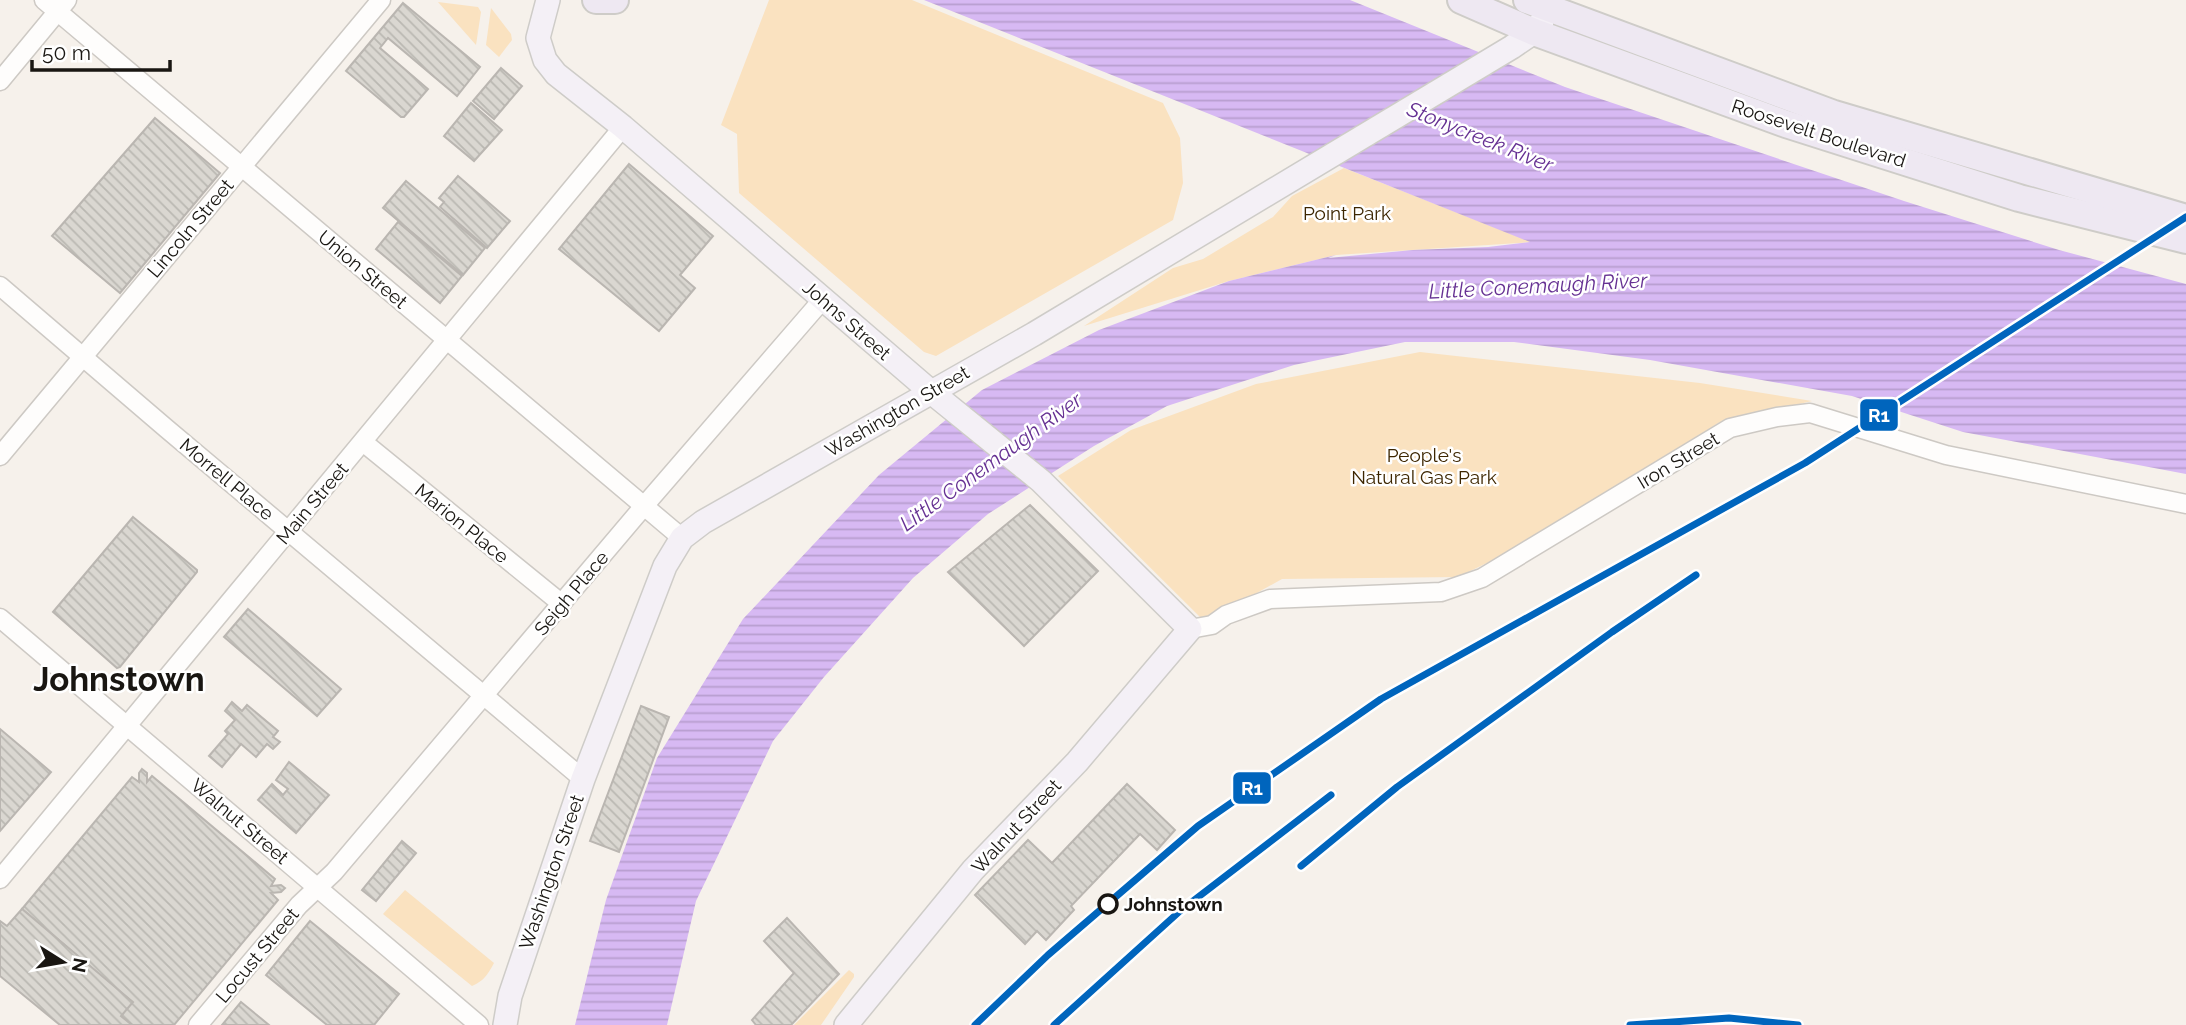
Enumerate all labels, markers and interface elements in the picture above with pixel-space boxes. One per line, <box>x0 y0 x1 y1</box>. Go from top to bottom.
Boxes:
scale bar <box>32 28 170 72</box>
text: 50 m <box>42 40 91 65</box>
street label: Roosevelt Boulevard <box>1729 94 1909 172</box>
water label: Stonycreek River <box>1403 95 1558 178</box>
street label: Lincoln Street <box>142 174 238 282</box>
park label: Point Park <box>1303 202 1391 224</box>
street label: Union Street <box>314 225 412 313</box>
water label: Little Conemaugh River <box>1428 267 1649 304</box>
street label: Johns Street <box>799 276 896 365</box>
street label: Washington Street <box>821 361 973 461</box>
water label: Little Conemaugh River <box>895 387 1087 536</box>
line badge: R1 <box>1859 398 1899 432</box>
text: R1 <box>1868 404 1890 426</box>
street label: Iron Street <box>1633 427 1723 493</box>
street label: Morrell Place <box>176 433 278 525</box>
park label: People's Natural Gas Park <box>1351 444 1497 488</box>
street label: Main Street <box>272 457 353 548</box>
street label: Marion Place <box>411 479 513 567</box>
street label: Seigh Place <box>529 546 613 640</box>
district label: Johnstown <box>33 660 205 699</box>
line badge: R1 <box>1232 771 1272 805</box>
street label: Walnut Street <box>187 774 294 869</box>
street label: Walnut Street <box>967 774 1066 878</box>
text: R1 <box>1241 777 1263 799</box>
street label: Washington Street <box>514 791 588 952</box>
place label: Johnstown <box>1124 893 1223 915</box>
marker: Johnstown <box>1098 894 1118 914</box>
street label: Locust Street <box>211 903 303 1007</box>
north arrow <box>28 927 98 997</box>
text: N <box>68 956 92 974</box>

